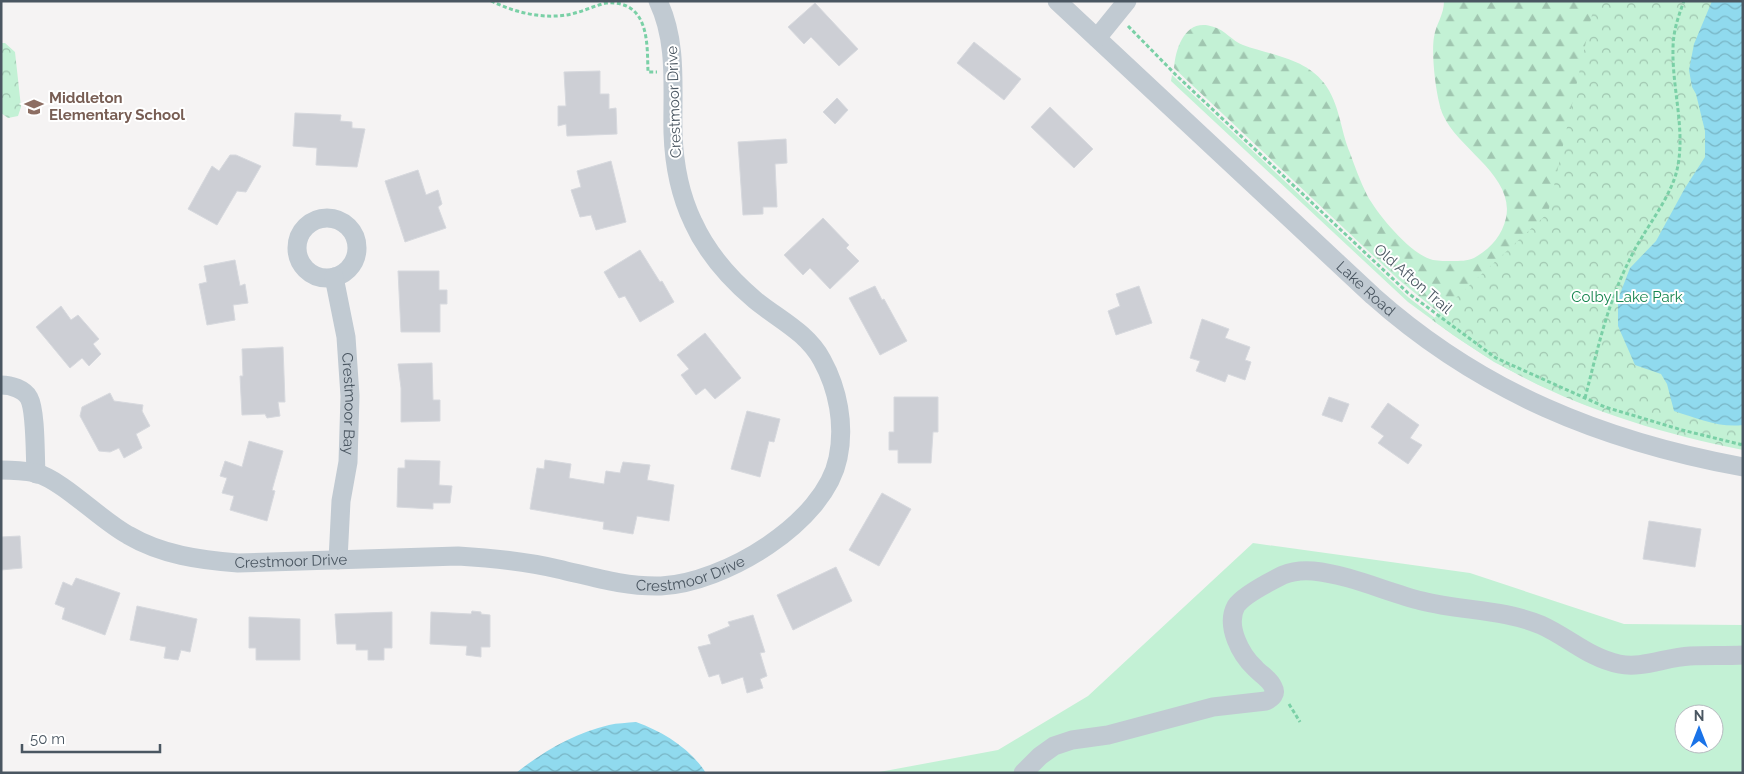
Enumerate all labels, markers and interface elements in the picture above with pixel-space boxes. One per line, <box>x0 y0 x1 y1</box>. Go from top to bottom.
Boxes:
street label: Crestmoor Drive <box>663 45 685 159</box>
place label: Middleton Elementary School <box>49 89 185 124</box>
school or university icon: Middleton Elementary School <box>23 96 45 118</box>
street label: Old Afton Trail <box>1370 240 1456 318</box>
street label: Lake Road <box>1333 257 1399 320</box>
park label: Colby Lake Park <box>1571 288 1683 306</box>
street label: Crestmoor Bay <box>338 352 359 455</box>
street label: Crestmoor Drive <box>234 551 348 572</box>
street label: Crestmoor Drive <box>635 552 748 595</box>
north arrow <box>1674 704 1724 754</box>
text: N <box>1694 708 1704 724</box>
scale bar <box>22 722 160 754</box>
text: 50 m <box>30 730 65 748</box>

